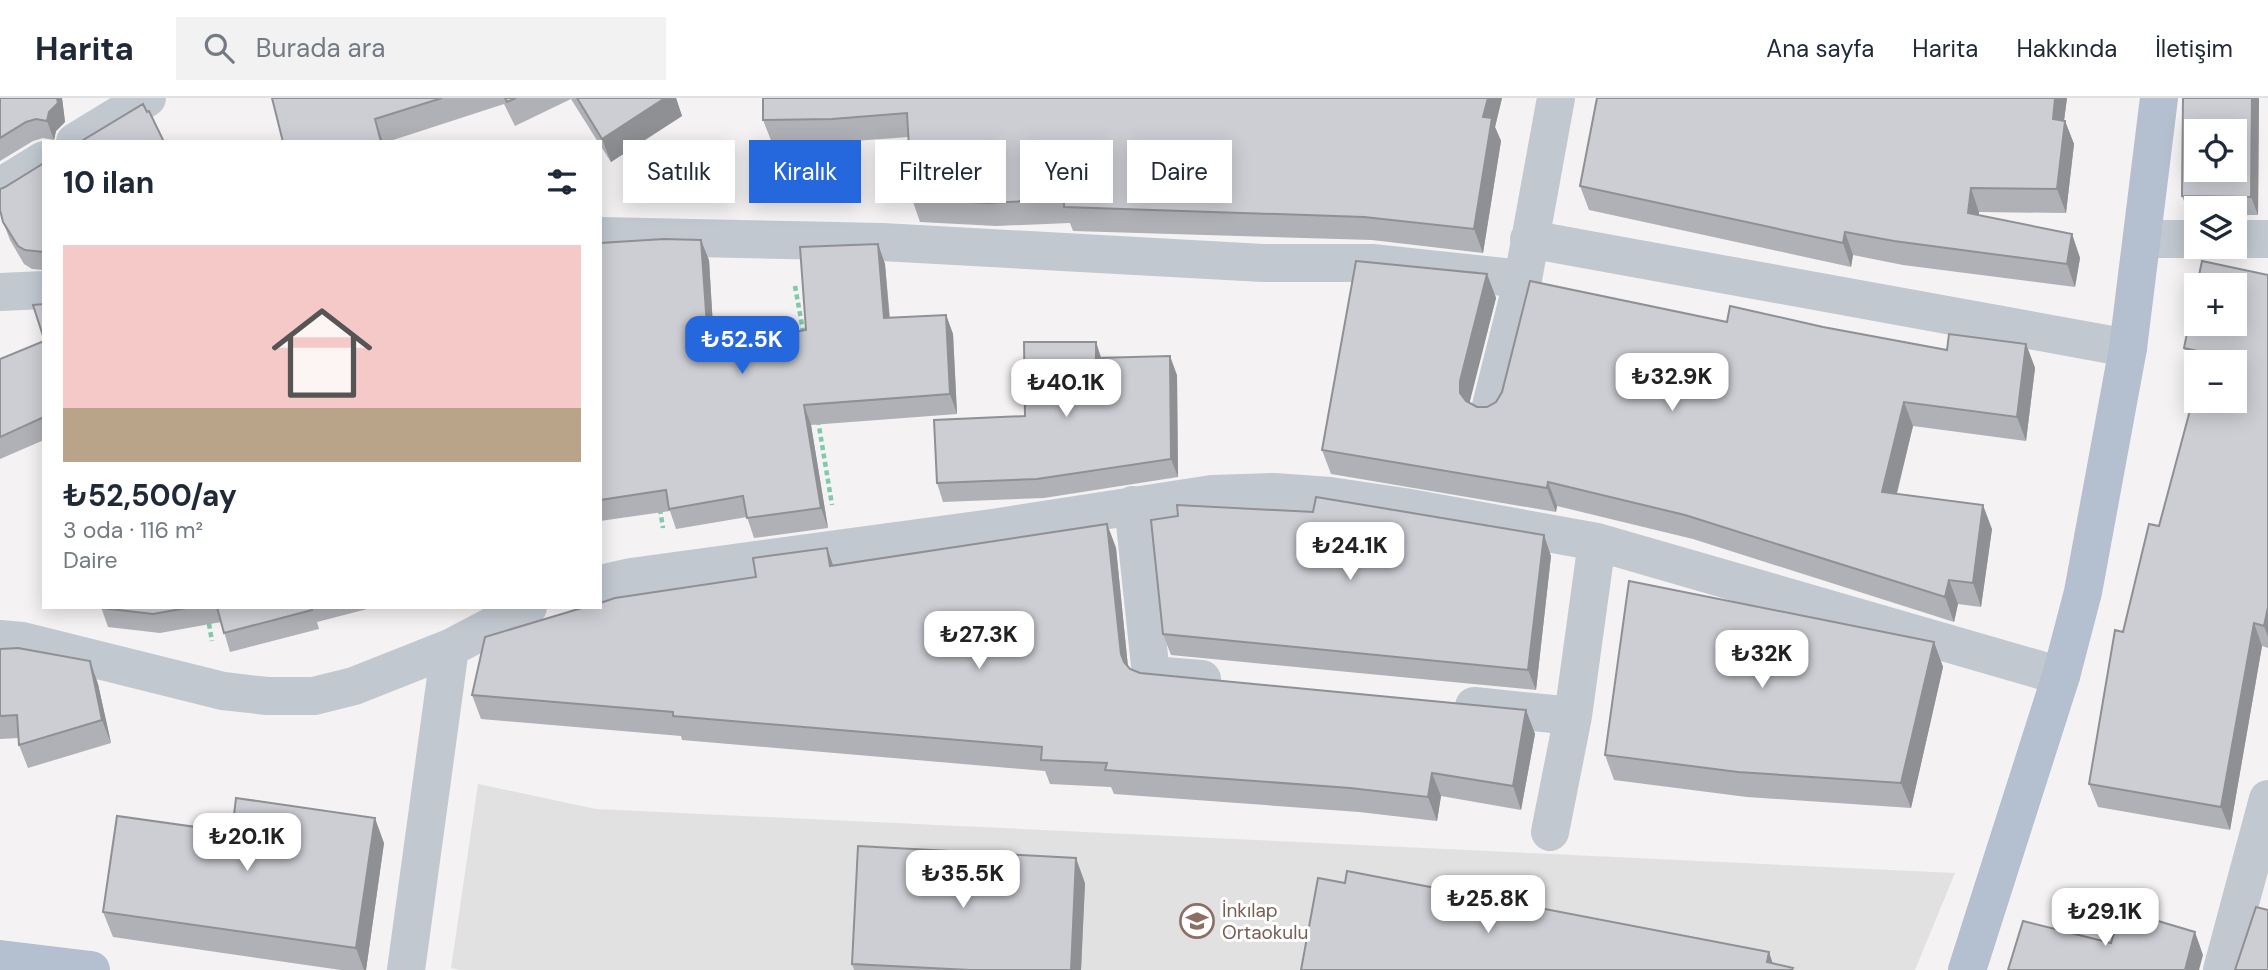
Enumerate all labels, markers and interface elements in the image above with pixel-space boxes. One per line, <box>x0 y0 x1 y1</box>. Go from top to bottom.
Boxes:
search box <box>176 17 666 80</box>
text: Harita <box>35 27 134 70</box>
icon: search <box>200 29 238 67</box>
text: Burada ara <box>256 31 385 65</box>
text: Ana sayfa <box>1766 33 1874 64</box>
text: Harita <box>1912 33 1978 64</box>
text: Hakkında <box>2016 33 2117 64</box>
text: İletişim <box>2155 33 2233 64</box>
map controls <box>2184 119 2247 413</box>
button: locate <box>2184 119 2247 182</box>
chip: Satılık <box>623 140 735 203</box>
chip: Kiralık <box>749 140 861 203</box>
chip: Filtreler <box>875 140 1006 203</box>
chip: Yeni <box>1020 140 1113 203</box>
chip: Daire <box>1127 140 1232 203</box>
text: 10 ilan <box>63 163 154 202</box>
icon: filters <box>543 163 581 201</box>
button: layers <box>2184 196 2247 259</box>
button: + <box>2184 273 2247 336</box>
icon: home <box>259 290 385 416</box>
pin: ₺52.5K <box>685 316 799 376</box>
text: ₺52.5K <box>701 324 783 354</box>
button: − <box>2184 350 2247 413</box>
pin: ₺32.9K <box>1615 354 1729 413</box>
pin: ₺40.1K <box>1009 360 1123 419</box>
text: ₺32.9K <box>1632 361 1712 391</box>
text: ₺40.1K <box>1027 367 1105 397</box>
text: ₺52,500/ay <box>63 476 237 515</box>
text: 3 oda · 116 m² <box>63 515 203 545</box>
pin: ₺24.1K <box>1293 522 1407 582</box>
text: ₺24.1K <box>1312 530 1388 560</box>
text: Daire <box>63 545 118 575</box>
pin: ₺27.3K <box>922 612 1036 671</box>
text: ₺27.3K <box>940 619 1018 649</box>
pin: ₺32K <box>1721 630 1803 690</box>
text: ₺32K <box>1731 638 1793 668</box>
pin: ₺20.1K <box>190 814 304 873</box>
text: ₺20.1K <box>209 821 285 851</box>
pin: ₺35.5K <box>906 850 1020 910</box>
text: ₺35.5K <box>922 858 1004 888</box>
pin: ₺25.8K <box>1431 876 1545 935</box>
text: ₺25.8K <box>1447 883 1529 913</box>
pin: ₺29.1K <box>2048 888 2162 948</box>
text: ₺29.1K <box>2068 896 2142 926</box>
place label: İnkılap Ortaokulu <box>1222 898 1308 945</box>
school or university icon: İnkılap Ortaokulu <box>1178 902 1216 940</box>

